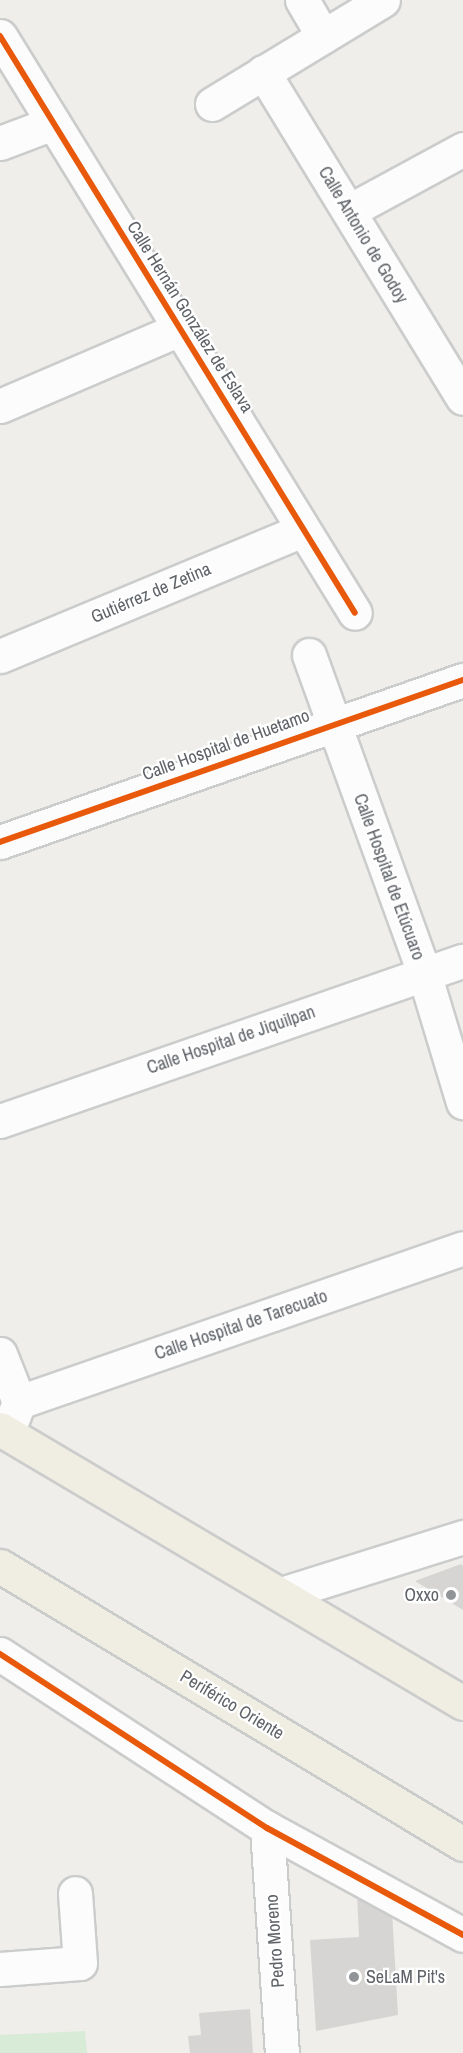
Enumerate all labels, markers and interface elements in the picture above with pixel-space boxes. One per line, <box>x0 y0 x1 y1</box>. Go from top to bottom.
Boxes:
street label: Calle Antonio de Godoy <box>313 162 413 308</box>
street label: Calle Hernán González de Eslava <box>122 217 258 417</box>
street label: Gutiérrez de Zetina <box>88 558 214 628</box>
street label: Calle Hospital de Huetamo <box>139 705 313 785</box>
street label: Calle Hospital de Etúcuaro <box>349 791 429 963</box>
street label: Calle Hospital de Jiquilpan <box>144 1001 318 1079</box>
street label: Calle Hospital de Tarecuato <box>152 1285 330 1365</box>
place label: Oxxo <box>405 1584 439 1606</box>
marker: Oxxo <box>444 1588 458 1602</box>
street label: Periférico Oriente <box>176 1666 288 1744</box>
street label: Pedro Moreno <box>261 1894 289 1988</box>
place label: SeLaM Pit's <box>366 1966 445 1988</box>
marker: SeLaM Pit's <box>347 1970 361 1984</box>

